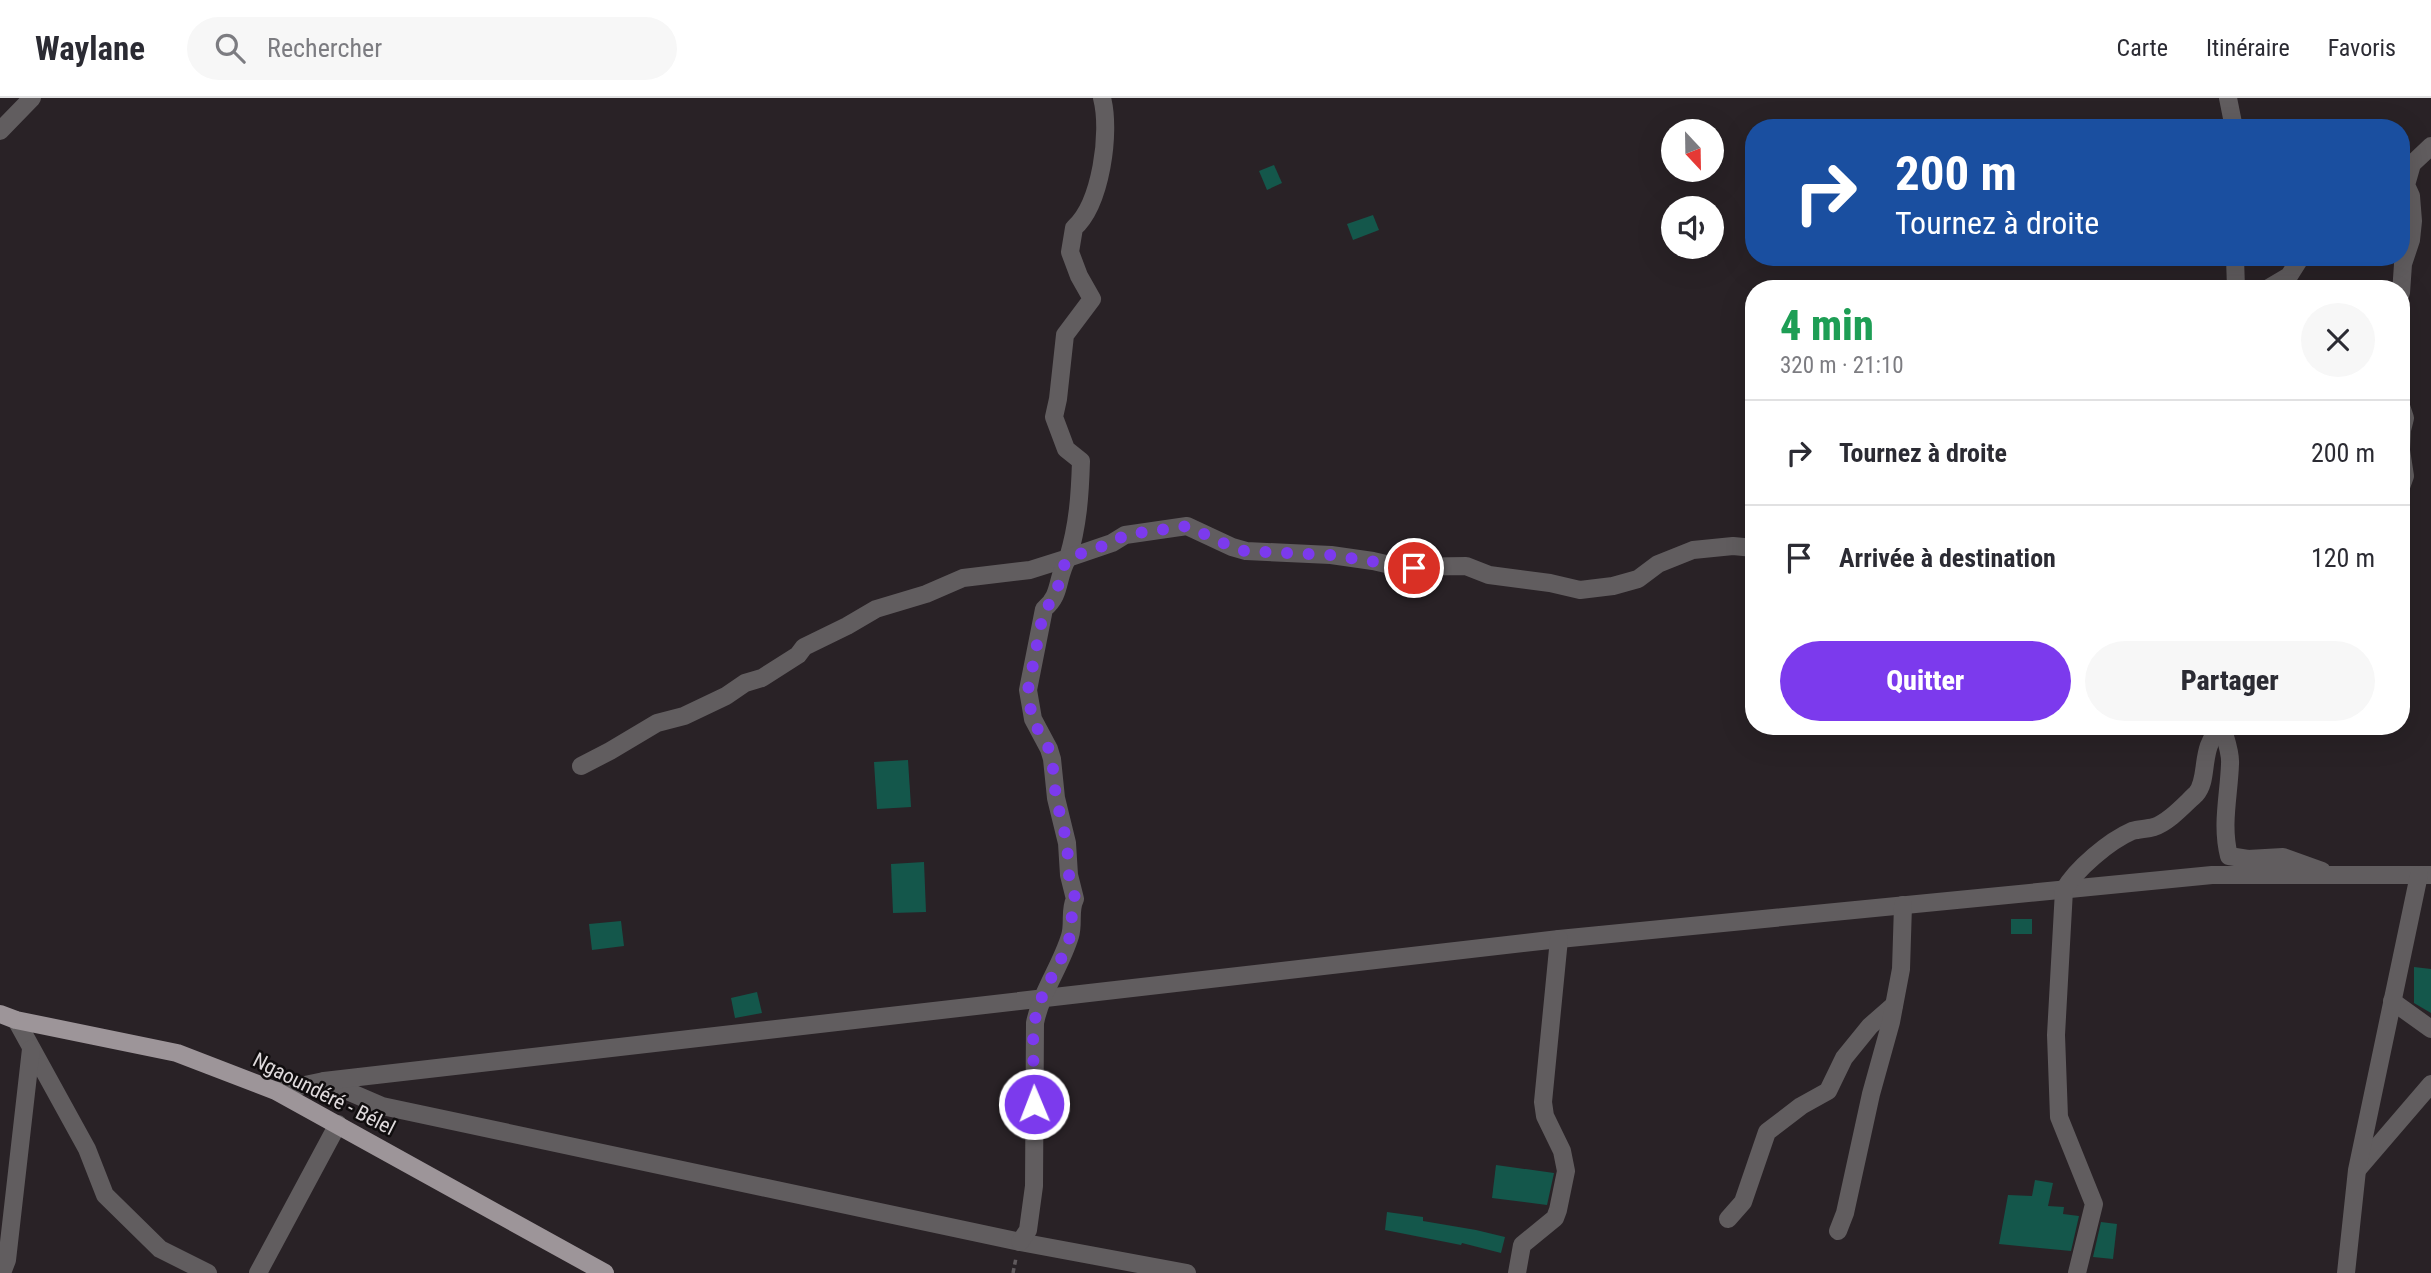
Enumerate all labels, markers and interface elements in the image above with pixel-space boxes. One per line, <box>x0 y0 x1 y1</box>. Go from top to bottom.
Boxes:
search box <box>187 17 677 80</box>
text: Waylane <box>35 29 145 68</box>
icon: search <box>211 29 249 67</box>
text: Rechercher <box>267 33 382 63</box>
text: Carte <box>2117 34 2168 62</box>
text: Itinéraire <box>2206 34 2290 62</box>
text: Favoris <box>2328 34 2396 62</box>
north arrow <box>1661 119 1724 182</box>
map controls <box>1661 119 1724 259</box>
text: 200 m <box>1895 145 2017 202</box>
icon: right <box>1780 147 1871 238</box>
button: sound <box>1661 196 1724 259</box>
text: Tournez à droite <box>1895 204 2099 242</box>
text: 4 min <box>1780 301 1874 350</box>
button: close <box>2301 303 2375 377</box>
text: 320 m · 21:10 <box>1780 352 1904 379</box>
icon: right <box>1780 434 1818 472</box>
text: Tournez à droite <box>1839 438 2007 468</box>
text: 200 m <box>2311 438 2375 468</box>
pin <box>1384 538 1444 598</box>
icon: arrive <box>1780 539 1818 577</box>
text: Arrivée à destination <box>1839 543 2056 573</box>
text: 120 m <box>2311 543 2375 573</box>
icon: arrive <box>1395 549 1433 587</box>
button: Quitter <box>1780 641 2071 721</box>
button: Partager <box>2085 641 2375 721</box>
street label: Ngaoundéré - Bélel <box>249 1048 399 1140</box>
position arrow <box>997 1067 1071 1141</box>

